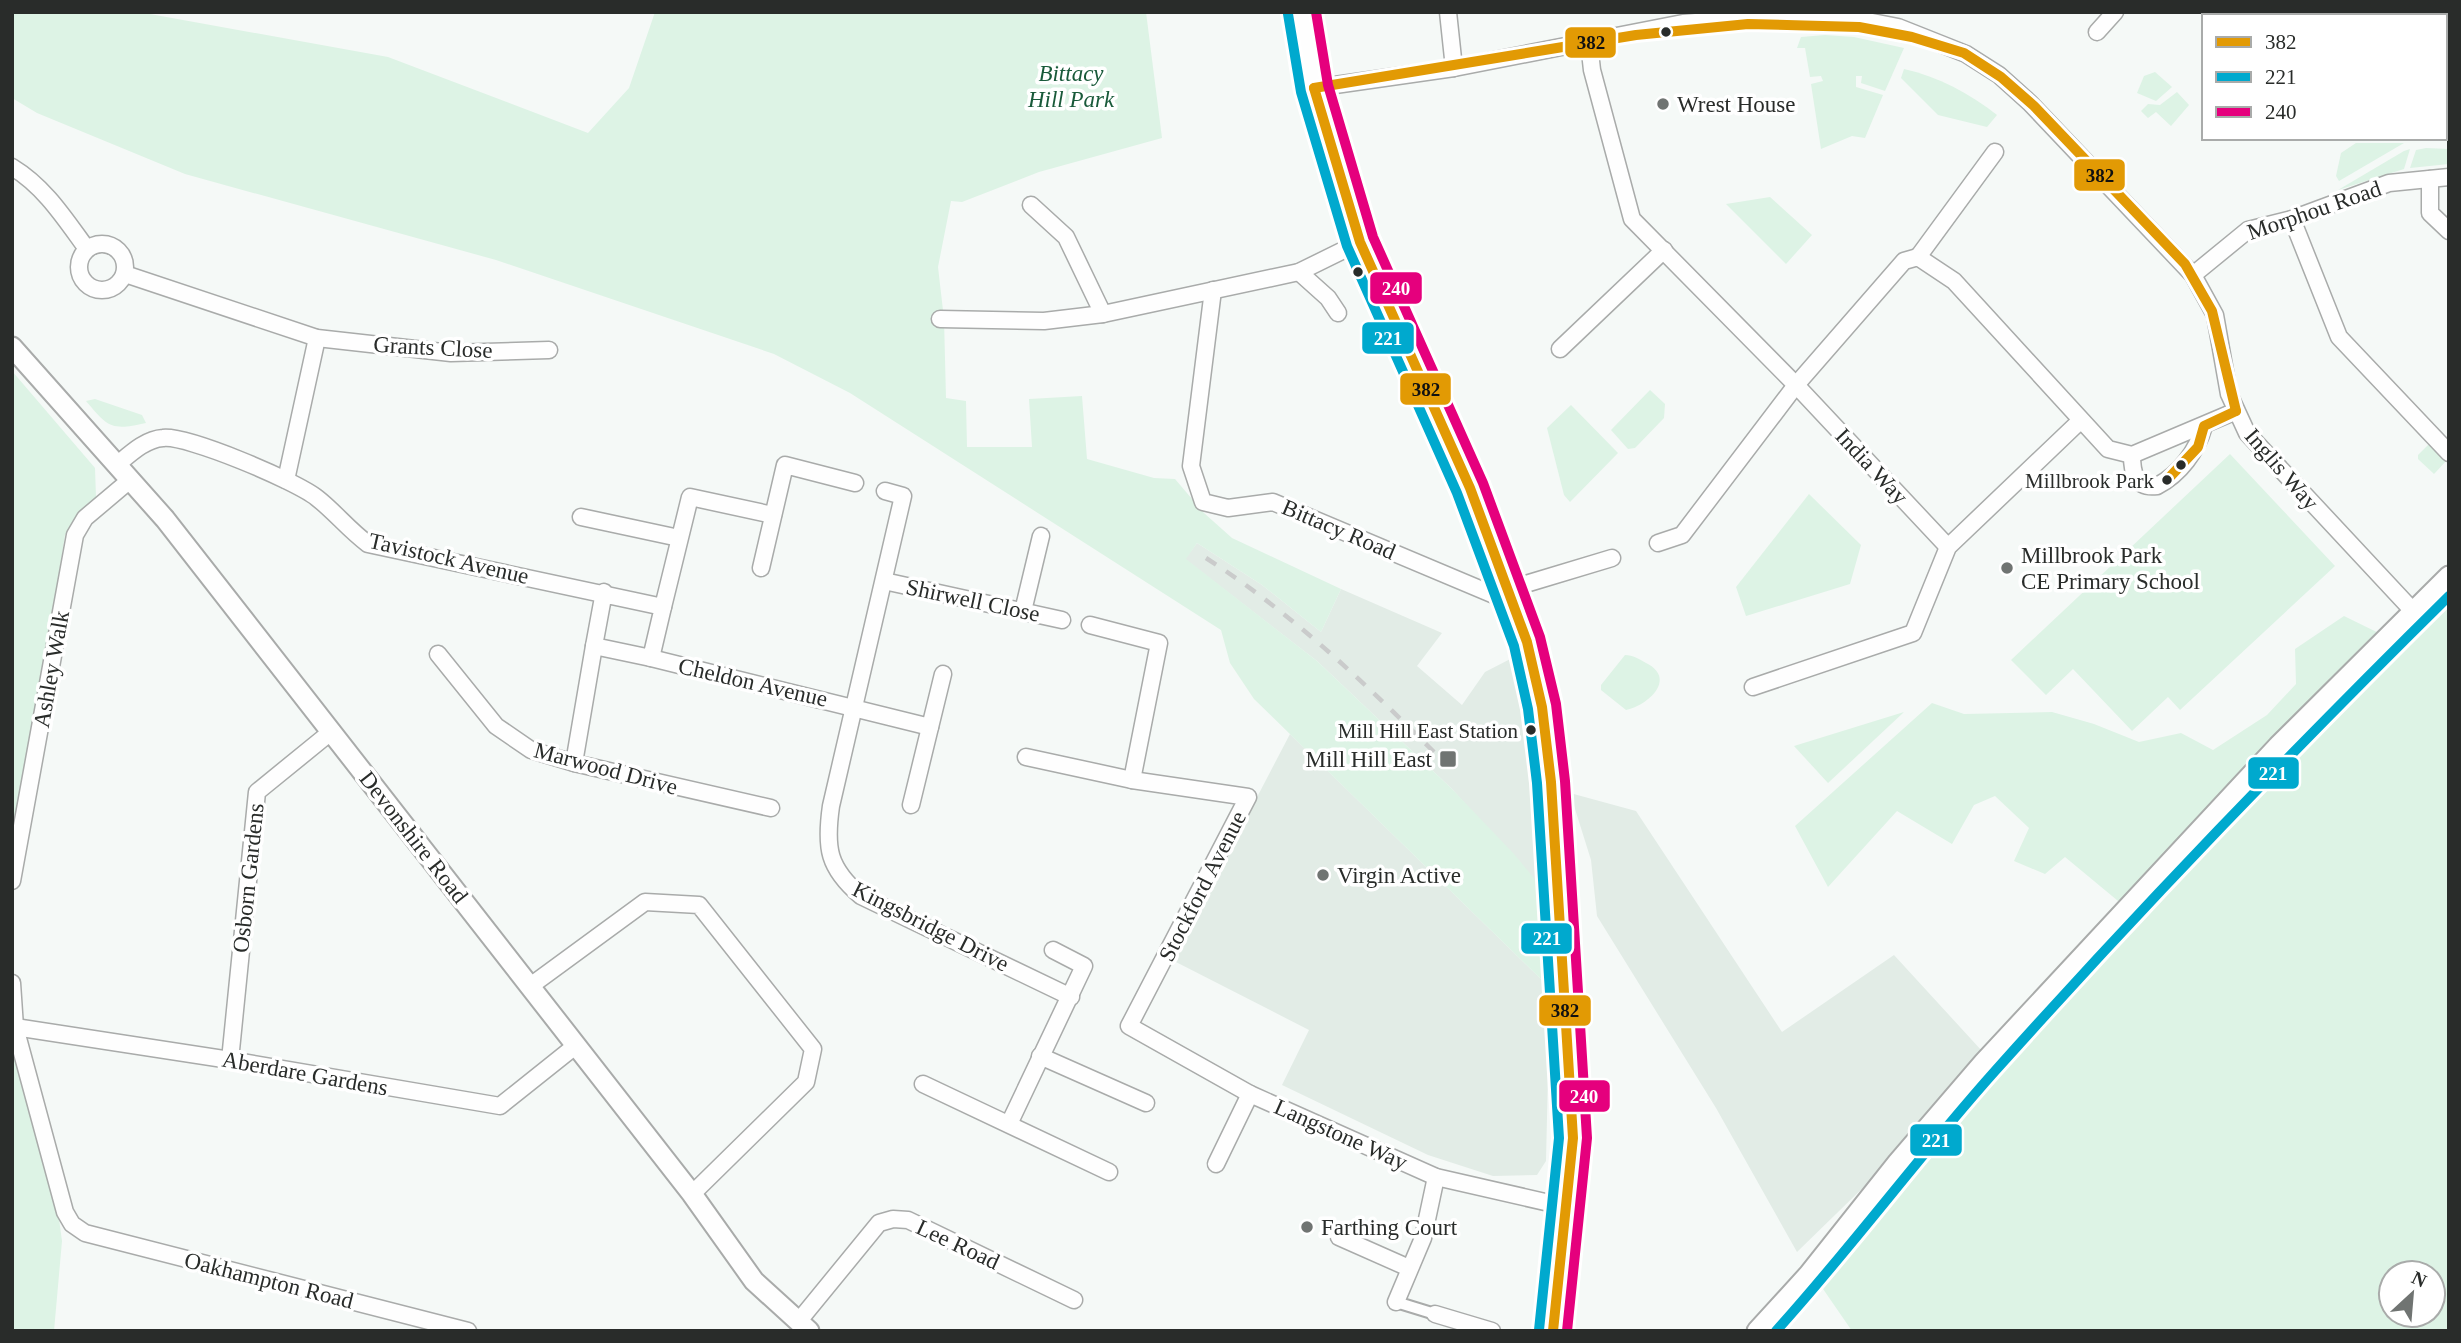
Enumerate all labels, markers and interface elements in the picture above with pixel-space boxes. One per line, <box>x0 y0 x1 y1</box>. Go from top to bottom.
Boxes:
legend <box>2202 14 2447 140</box>
unlabelled marker <box>1659 25 1673 39</box>
line badge: 382 <box>1564 26 1617 59</box>
text: 382 <box>2265 30 2297 54</box>
text: 382 <box>1577 32 1605 53</box>
park label: Bittacy Hill Park <box>1027 61 1115 112</box>
text: 221 <box>2265 65 2297 89</box>
place label: Wrest House <box>1677 92 1796 117</box>
marker: Wrest House <box>1655 96 1671 112</box>
text: 240 <box>2265 100 2297 124</box>
line badge: 382 <box>2073 158 2126 192</box>
text: 382 <box>2086 165 2114 186</box>
street label: Morphou Road <box>2244 176 2385 245</box>
unlabelled marker <box>1351 265 1365 279</box>
line badge: 240 <box>1369 271 1423 305</box>
text: 240 <box>1382 278 1410 299</box>
line badge: 221 <box>1361 321 1415 355</box>
text: 221 <box>1374 328 1402 349</box>
street label: Grants Close <box>373 332 493 363</box>
line badge: 382 <box>1399 372 1452 406</box>
text: 382 <box>1412 379 1440 400</box>
street label: India Way <box>1830 423 1913 510</box>
street label: Inglis Way <box>2240 424 2324 515</box>
unlabelled marker <box>2174 458 2188 472</box>
place label: Millbrook Park <box>2025 469 2154 493</box>
marker: Millbrook Park <box>2160 473 2174 487</box>
street label: Bittacy Road <box>1278 494 1400 565</box>
street label: Tavistock Avenue <box>366 528 531 589</box>
place label: Millbrook Park CE Primary School <box>2021 543 2200 594</box>
marker: Millbrook Park CE Primary School <box>1999 560 2015 576</box>
street label: Shirwell Close <box>904 574 1042 627</box>
street label: Ashley Walk <box>29 608 74 730</box>
street label: Cheldon Avenue <box>676 653 830 712</box>
place label: Mill Hill East Station <box>1338 719 1518 743</box>
marker: Mill Hill East Station <box>1524 723 1538 737</box>
street label: Marwood Drive <box>531 737 680 800</box>
place label: Mill Hill East <box>1306 747 1433 772</box>
marker: Mill Hill East <box>1438 749 1458 769</box>
line badge: 221 <box>2247 756 2300 790</box>
text: 221 <box>2259 763 2287 784</box>
street label: Devonshire Road <box>354 766 473 909</box>
street label: Osborn Gardens <box>228 802 269 954</box>
street label: Stockford Avenue <box>1154 807 1251 965</box>
place label: Virgin Active <box>1337 863 1461 888</box>
marker: Virgin Active <box>1315 867 1331 883</box>
street label: Kingsbridge Drive <box>849 876 1013 977</box>
line badge: 221 <box>1520 922 1573 955</box>
text: 221 <box>1533 928 1561 949</box>
line badge: 382 <box>1538 994 1592 1027</box>
text: 382 <box>1551 1000 1579 1021</box>
street label: Aberdare Gardens <box>220 1047 390 1100</box>
line badge: 240 <box>1558 1079 1611 1113</box>
text: 240 <box>1570 1086 1598 1107</box>
street label: Langstone Way <box>1271 1094 1412 1175</box>
line badge: 221 <box>1909 1123 1963 1157</box>
text: 221 <box>1922 1130 1950 1151</box>
street label: Lee Road <box>912 1214 1004 1275</box>
place label: Farthing Court <box>1321 1215 1458 1240</box>
marker: Farthing Court <box>1299 1219 1315 1235</box>
street label: Oakhampton Road <box>182 1247 356 1314</box>
north arrow <box>2377 1259 2447 1329</box>
text: N <box>2408 1267 2430 1292</box>

